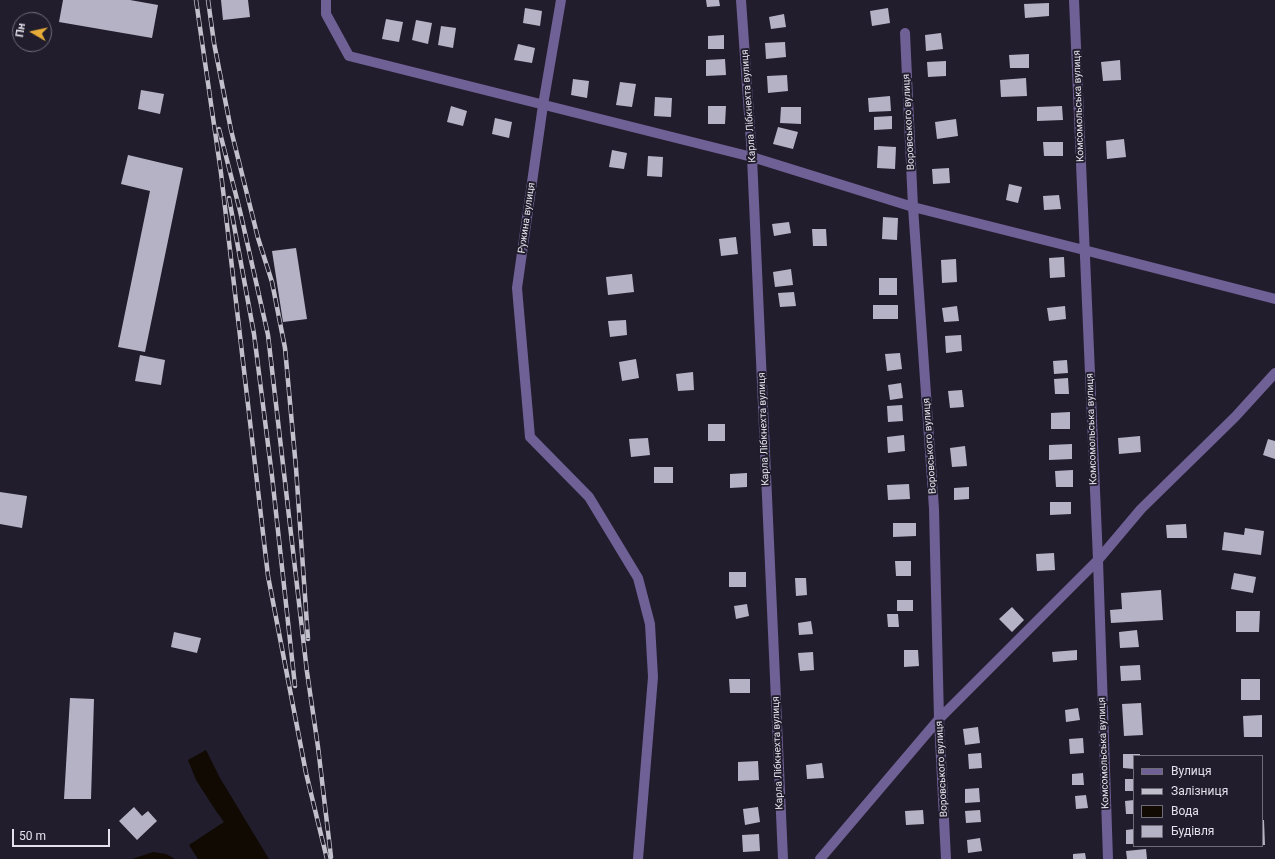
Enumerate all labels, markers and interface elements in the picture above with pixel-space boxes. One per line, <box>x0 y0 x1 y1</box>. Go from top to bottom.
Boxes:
north arrow <box>12 12 52 52</box>
text: Пн <box>13 22 28 38</box>
street label: Карла Лібкнехта вулиця <box>739 49 759 163</box>
street label: Комсомольська вулиця <box>1071 50 1087 162</box>
street label: Воровського вулиця <box>900 74 918 170</box>
street label: Ружина вулиця <box>516 182 538 254</box>
street label: Карла Лібкнехта вулиця <box>756 372 772 486</box>
street label: Комсомольська вулиця <box>1084 373 1100 485</box>
street label: Воровського вулиця <box>921 398 939 494</box>
street label: Карла Лібкнехта вулиця <box>770 696 786 810</box>
street label: Комсомольська вулиця <box>1096 697 1112 809</box>
street label: Воровського вулиця <box>933 721 951 817</box>
legend <box>1133 755 1263 847</box>
text: Вулиця <box>1171 764 1212 778</box>
text: Залізниця <box>1171 784 1228 798</box>
text: Вода <box>1171 804 1199 818</box>
scale bar <box>14 821 112 847</box>
text: Будівля <box>1171 824 1214 838</box>
text: 50 m <box>19 829 46 843</box>

